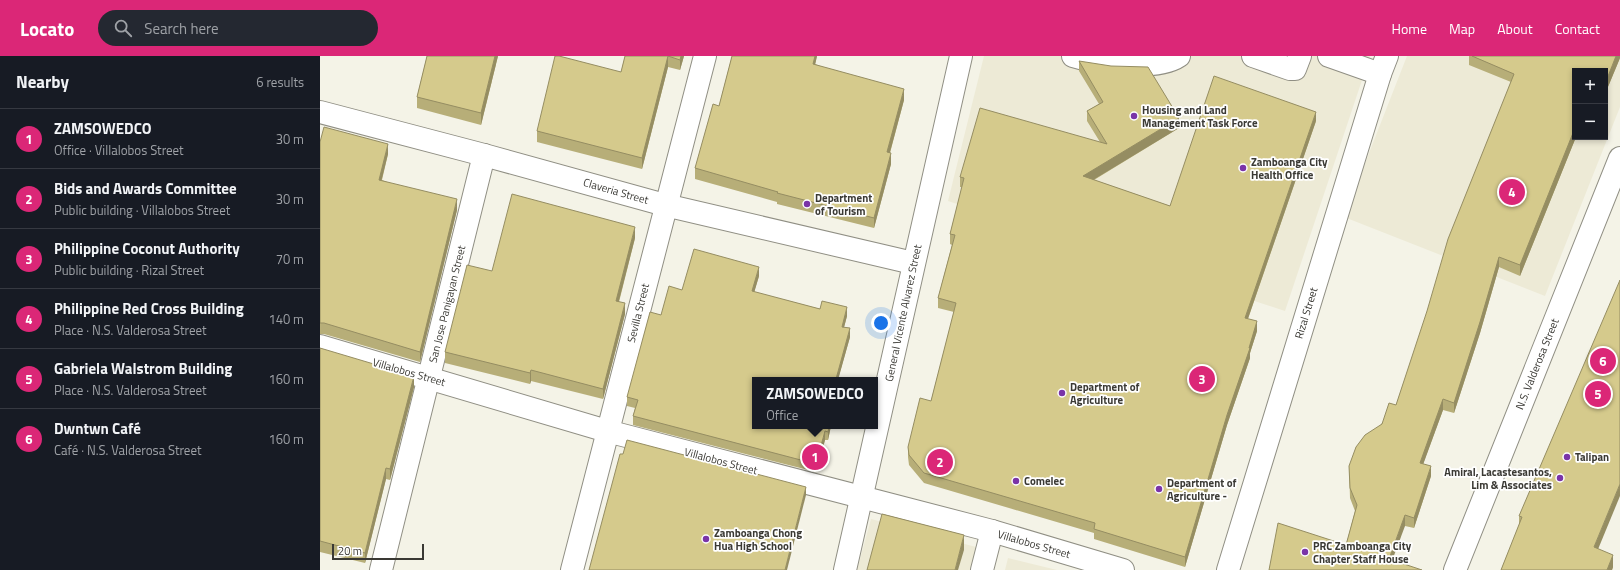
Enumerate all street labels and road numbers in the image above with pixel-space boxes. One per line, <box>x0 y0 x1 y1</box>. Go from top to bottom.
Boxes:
street label: Claveria Street <box>581 174 651 208</box>
street label: San Jose Panigayan Street <box>425 243 469 364</box>
street label: General Vicente Alvarez Street <box>881 243 925 383</box>
street label: Sevilla Street <box>623 282 653 344</box>
street label: Rizal Street <box>1291 285 1321 341</box>
street label: N.S. Valderosa Street <box>1511 316 1563 412</box>
street label: Villalobos Street <box>371 354 447 390</box>
street label: Villalobos Street <box>683 444 760 478</box>
street label: Villalobos Street <box>996 526 1072 562</box>

